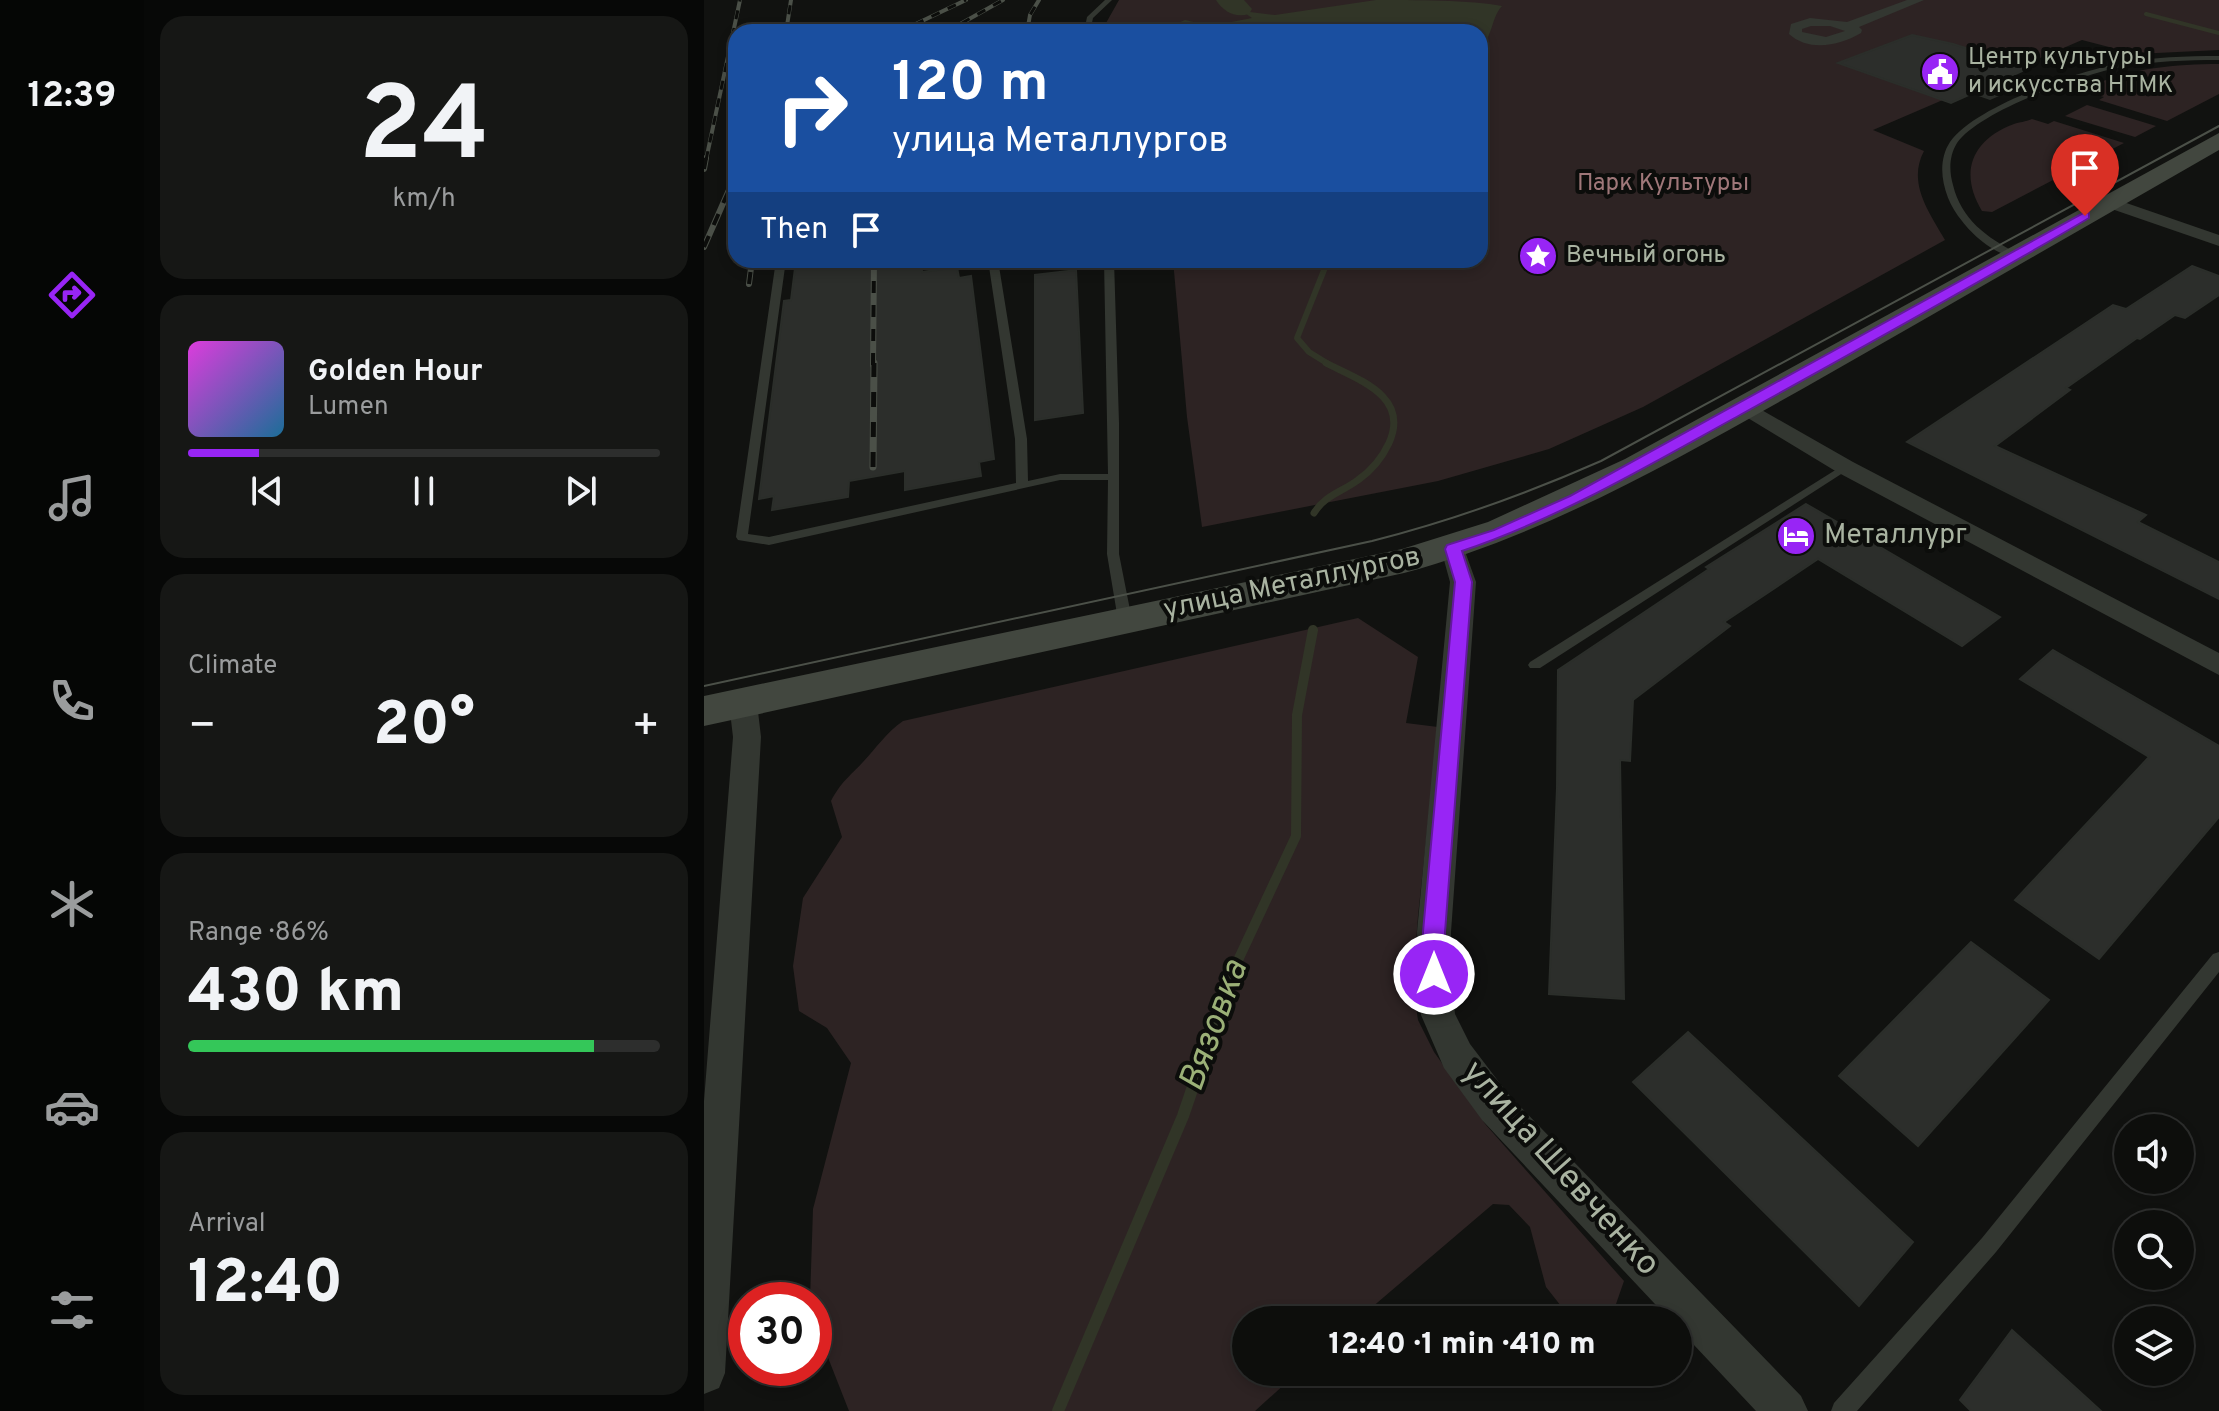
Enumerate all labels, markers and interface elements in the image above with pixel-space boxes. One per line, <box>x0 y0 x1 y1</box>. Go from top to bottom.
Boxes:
place label: Центр культуры и искусства НТМК <box>1968 43 2173 101</box>
text: 120 m <box>892 50 1049 120</box>
public building icon: Центр культуры и искусства НТМК <box>1919 51 1961 93</box>
icon: right <box>760 56 864 160</box>
text: 24 <box>359 65 489 197</box>
text: 12:39 <box>28 74 116 120</box>
text: улица Металлургов <box>892 119 1229 165</box>
pin <box>2051 134 2119 216</box>
icon: arrive <box>2063 146 2107 190</box>
park label: Парк Культуры <box>1577 169 1749 199</box>
text: km/h <box>392 183 456 216</box>
icon: arrive <box>844 208 888 252</box>
text: Then <box>760 212 828 249</box>
place icon: Вечный огонь <box>1517 235 1559 277</box>
place label: Вечный огонь <box>1566 241 1726 271</box>
icon: directions <box>44 267 100 323</box>
text: Golden Hour <box>308 354 482 391</box>
text: Lumen <box>308 391 389 424</box>
icon: previous <box>245 469 289 513</box>
icon: pause <box>402 469 446 513</box>
icon: next <box>559 469 603 513</box>
icon: music <box>44 470 100 526</box>
hotel icon: Металлург <box>1775 515 1817 557</box>
place label: Металлург <box>1824 518 1967 554</box>
street label: улица Металлургов <box>1160 539 1424 629</box>
text: Climate <box>188 650 277 683</box>
icon: phone <box>44 673 100 729</box>
text: 20° <box>373 690 475 766</box>
text: − <box>188 700 216 756</box>
text: + <box>632 700 660 756</box>
icon: climate <box>44 876 100 932</box>
text: Range · 86% <box>188 917 329 950</box>
position arrow <box>1392 932 1476 1016</box>
water label: Вязовка <box>1170 954 1260 1098</box>
text: 430 km <box>188 957 404 1033</box>
street label: улица Шевченко <box>1452 1052 1668 1286</box>
icon: car <box>44 1079 100 1135</box>
map controls <box>2114 1114 2194 1386</box>
button: sound <box>2114 1114 2194 1194</box>
text: Arrival <box>188 1208 266 1241</box>
button: search <box>2114 1210 2194 1290</box>
text: 12:40 <box>188 1248 343 1324</box>
icon: filters <box>44 1282 100 1338</box>
speed limit sign: 30 <box>728 1282 832 1386</box>
button: layers <box>2114 1306 2194 1386</box>
text: 12:40 · 1 min · 410 m <box>1328 1327 1596 1364</box>

